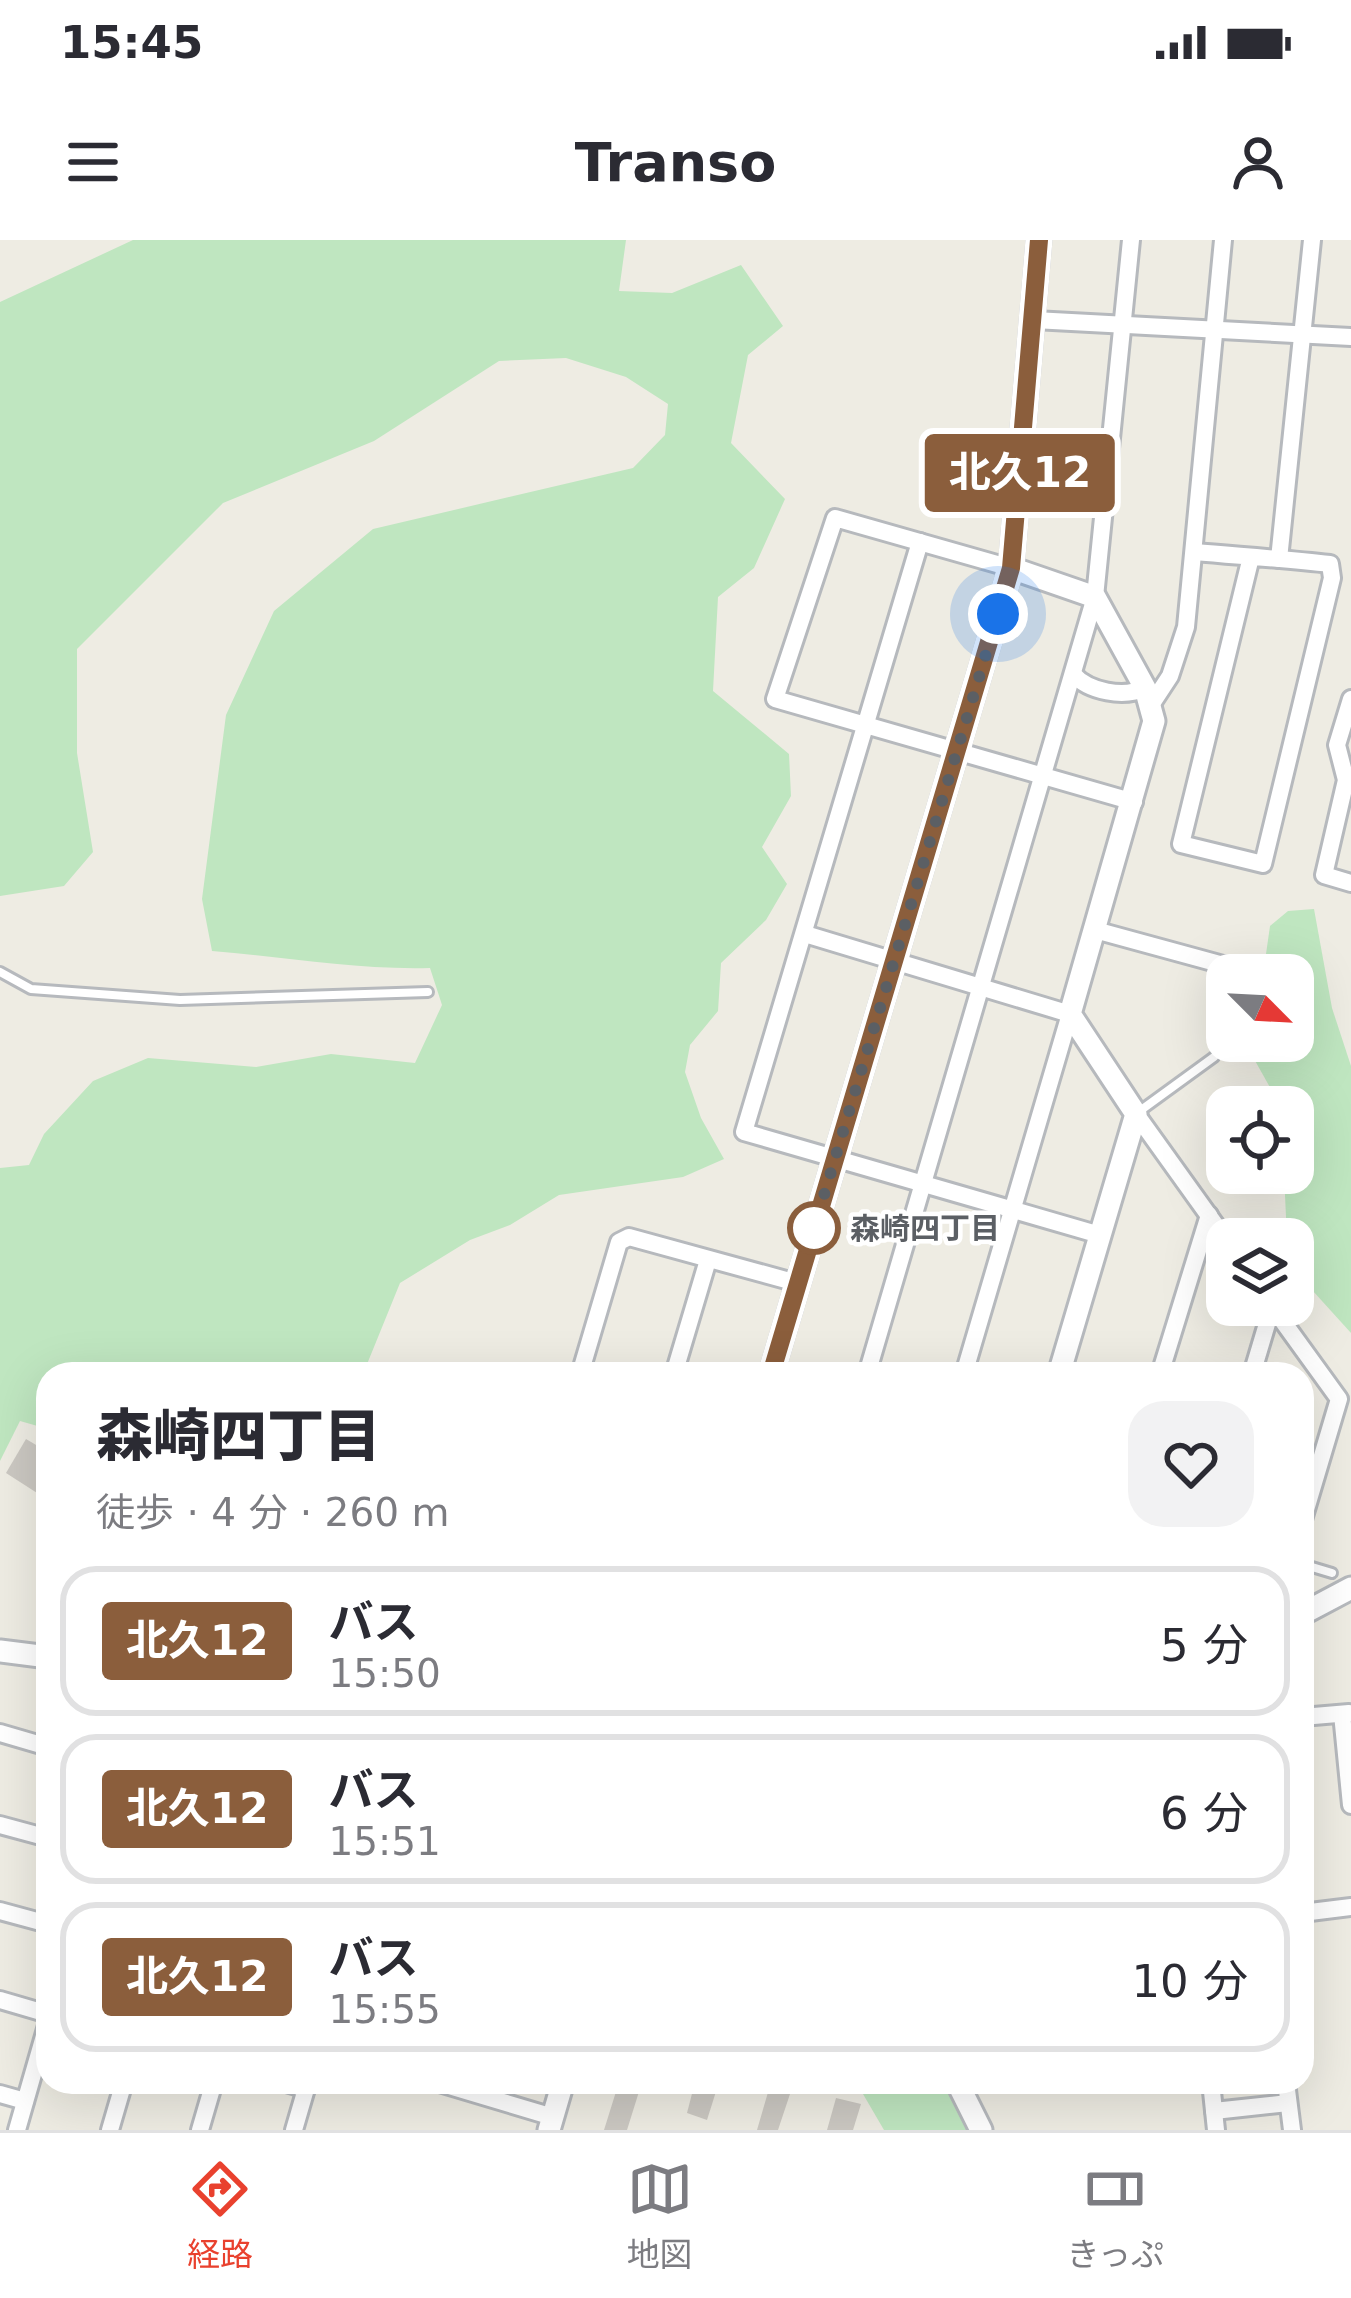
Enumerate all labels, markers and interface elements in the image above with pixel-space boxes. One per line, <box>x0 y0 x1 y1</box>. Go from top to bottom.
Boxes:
text: 15:45 <box>60 16 203 69</box>
icon: menu <box>60 129 126 195</box>
icon: person <box>1225 129 1291 195</box>
text: Transo <box>575 131 776 194</box>
line badge: 北久12 <box>936 434 1104 512</box>
text: 北久12 <box>949 448 1091 497</box>
your location <box>968 584 1028 644</box>
north arrow <box>1206 954 1314 1062</box>
map controls <box>1206 954 1314 1326</box>
button: locate <box>1206 1086 1314 1194</box>
marker: 森崎四丁目 <box>789 1203 839 1253</box>
place label: 森崎四丁目 <box>850 1211 1000 1246</box>
button: layers <box>1206 1218 1314 1326</box>
button: heart <box>1128 1401 1254 1527</box>
text: 森崎四丁目 <box>96 1403 381 1469</box>
text: 徒歩 · 4 分 · 260 m <box>96 1490 449 1535</box>
text: バス <box>328 1596 418 1649</box>
text: 北久12 <box>126 1616 268 1665</box>
text: 5 分 <box>1160 1619 1248 1672</box>
text: 15:50 <box>328 1651 441 1696</box>
text: バス <box>328 1764 418 1817</box>
text: 北久12 <box>126 1784 268 1833</box>
text: 6 分 <box>1160 1787 1248 1840</box>
text: 15:51 <box>328 1819 441 1864</box>
text: バス <box>328 1932 418 1985</box>
text: 北久12 <box>126 1952 268 2001</box>
text: 10 分 <box>1131 1955 1248 2008</box>
text: 15:55 <box>328 1987 441 2032</box>
tab: 経路 <box>187 2156 253 2276</box>
tab: 地図 <box>627 2156 693 2276</box>
tab: きっぷ <box>1066 2156 1164 2276</box>

